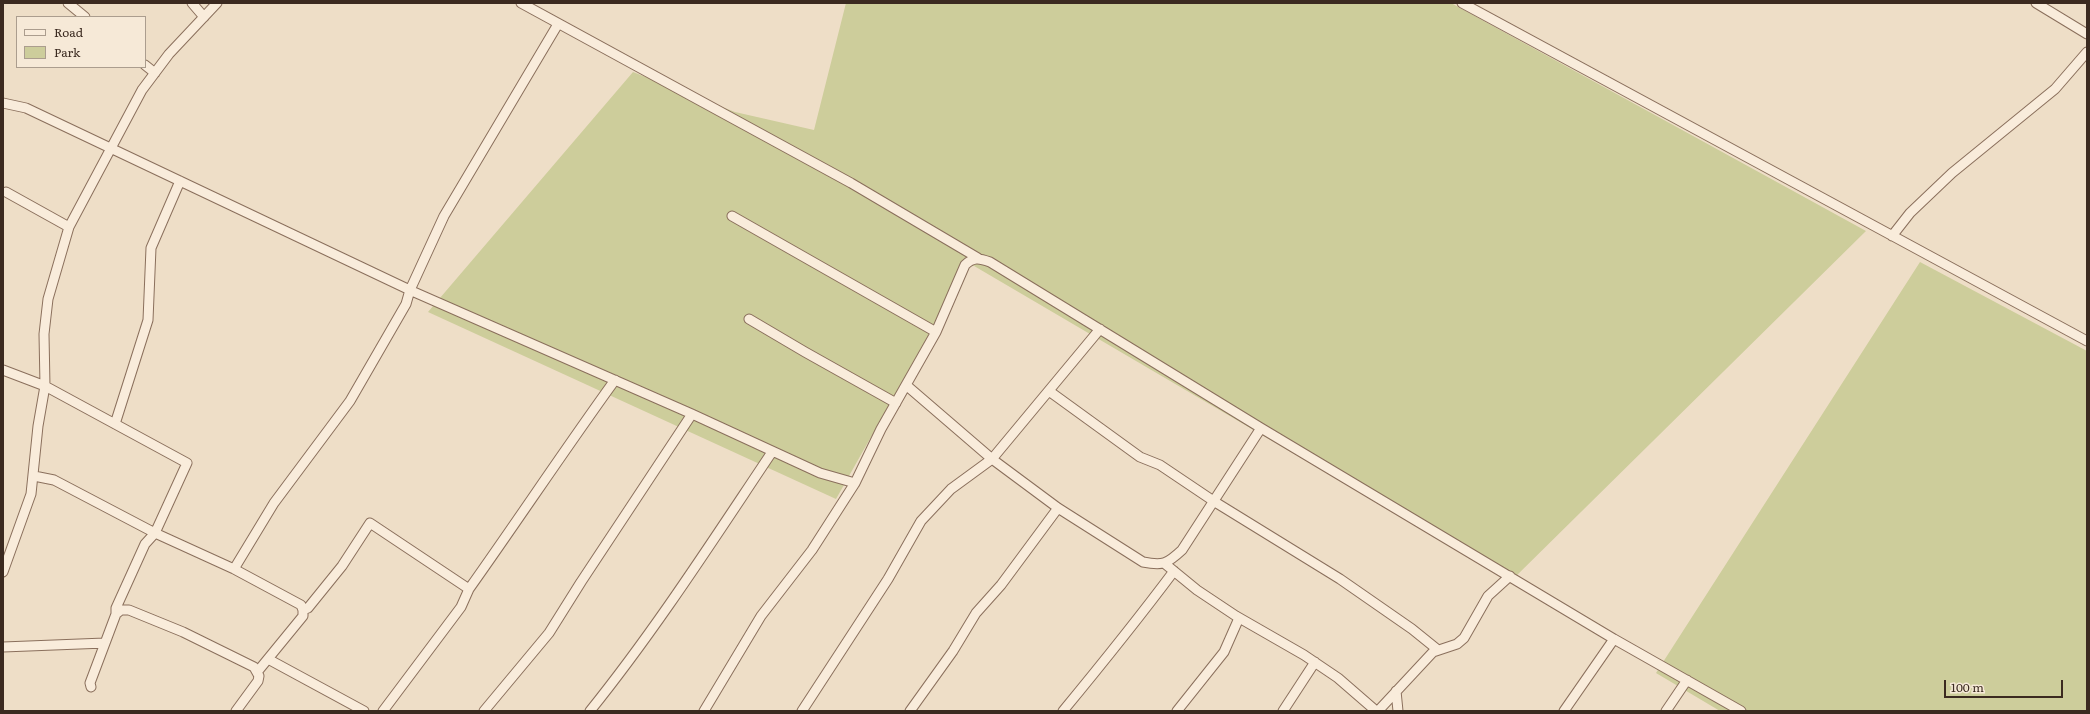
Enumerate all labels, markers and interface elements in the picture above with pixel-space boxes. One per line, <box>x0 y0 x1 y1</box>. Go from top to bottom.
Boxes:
legend <box>16 16 146 68</box>
text: Road <box>54 23 83 41</box>
text: Park <box>54 43 80 61</box>
scale bar <box>1946 672 2065 698</box>
text: 100 m <box>1951 678 1984 696</box>

